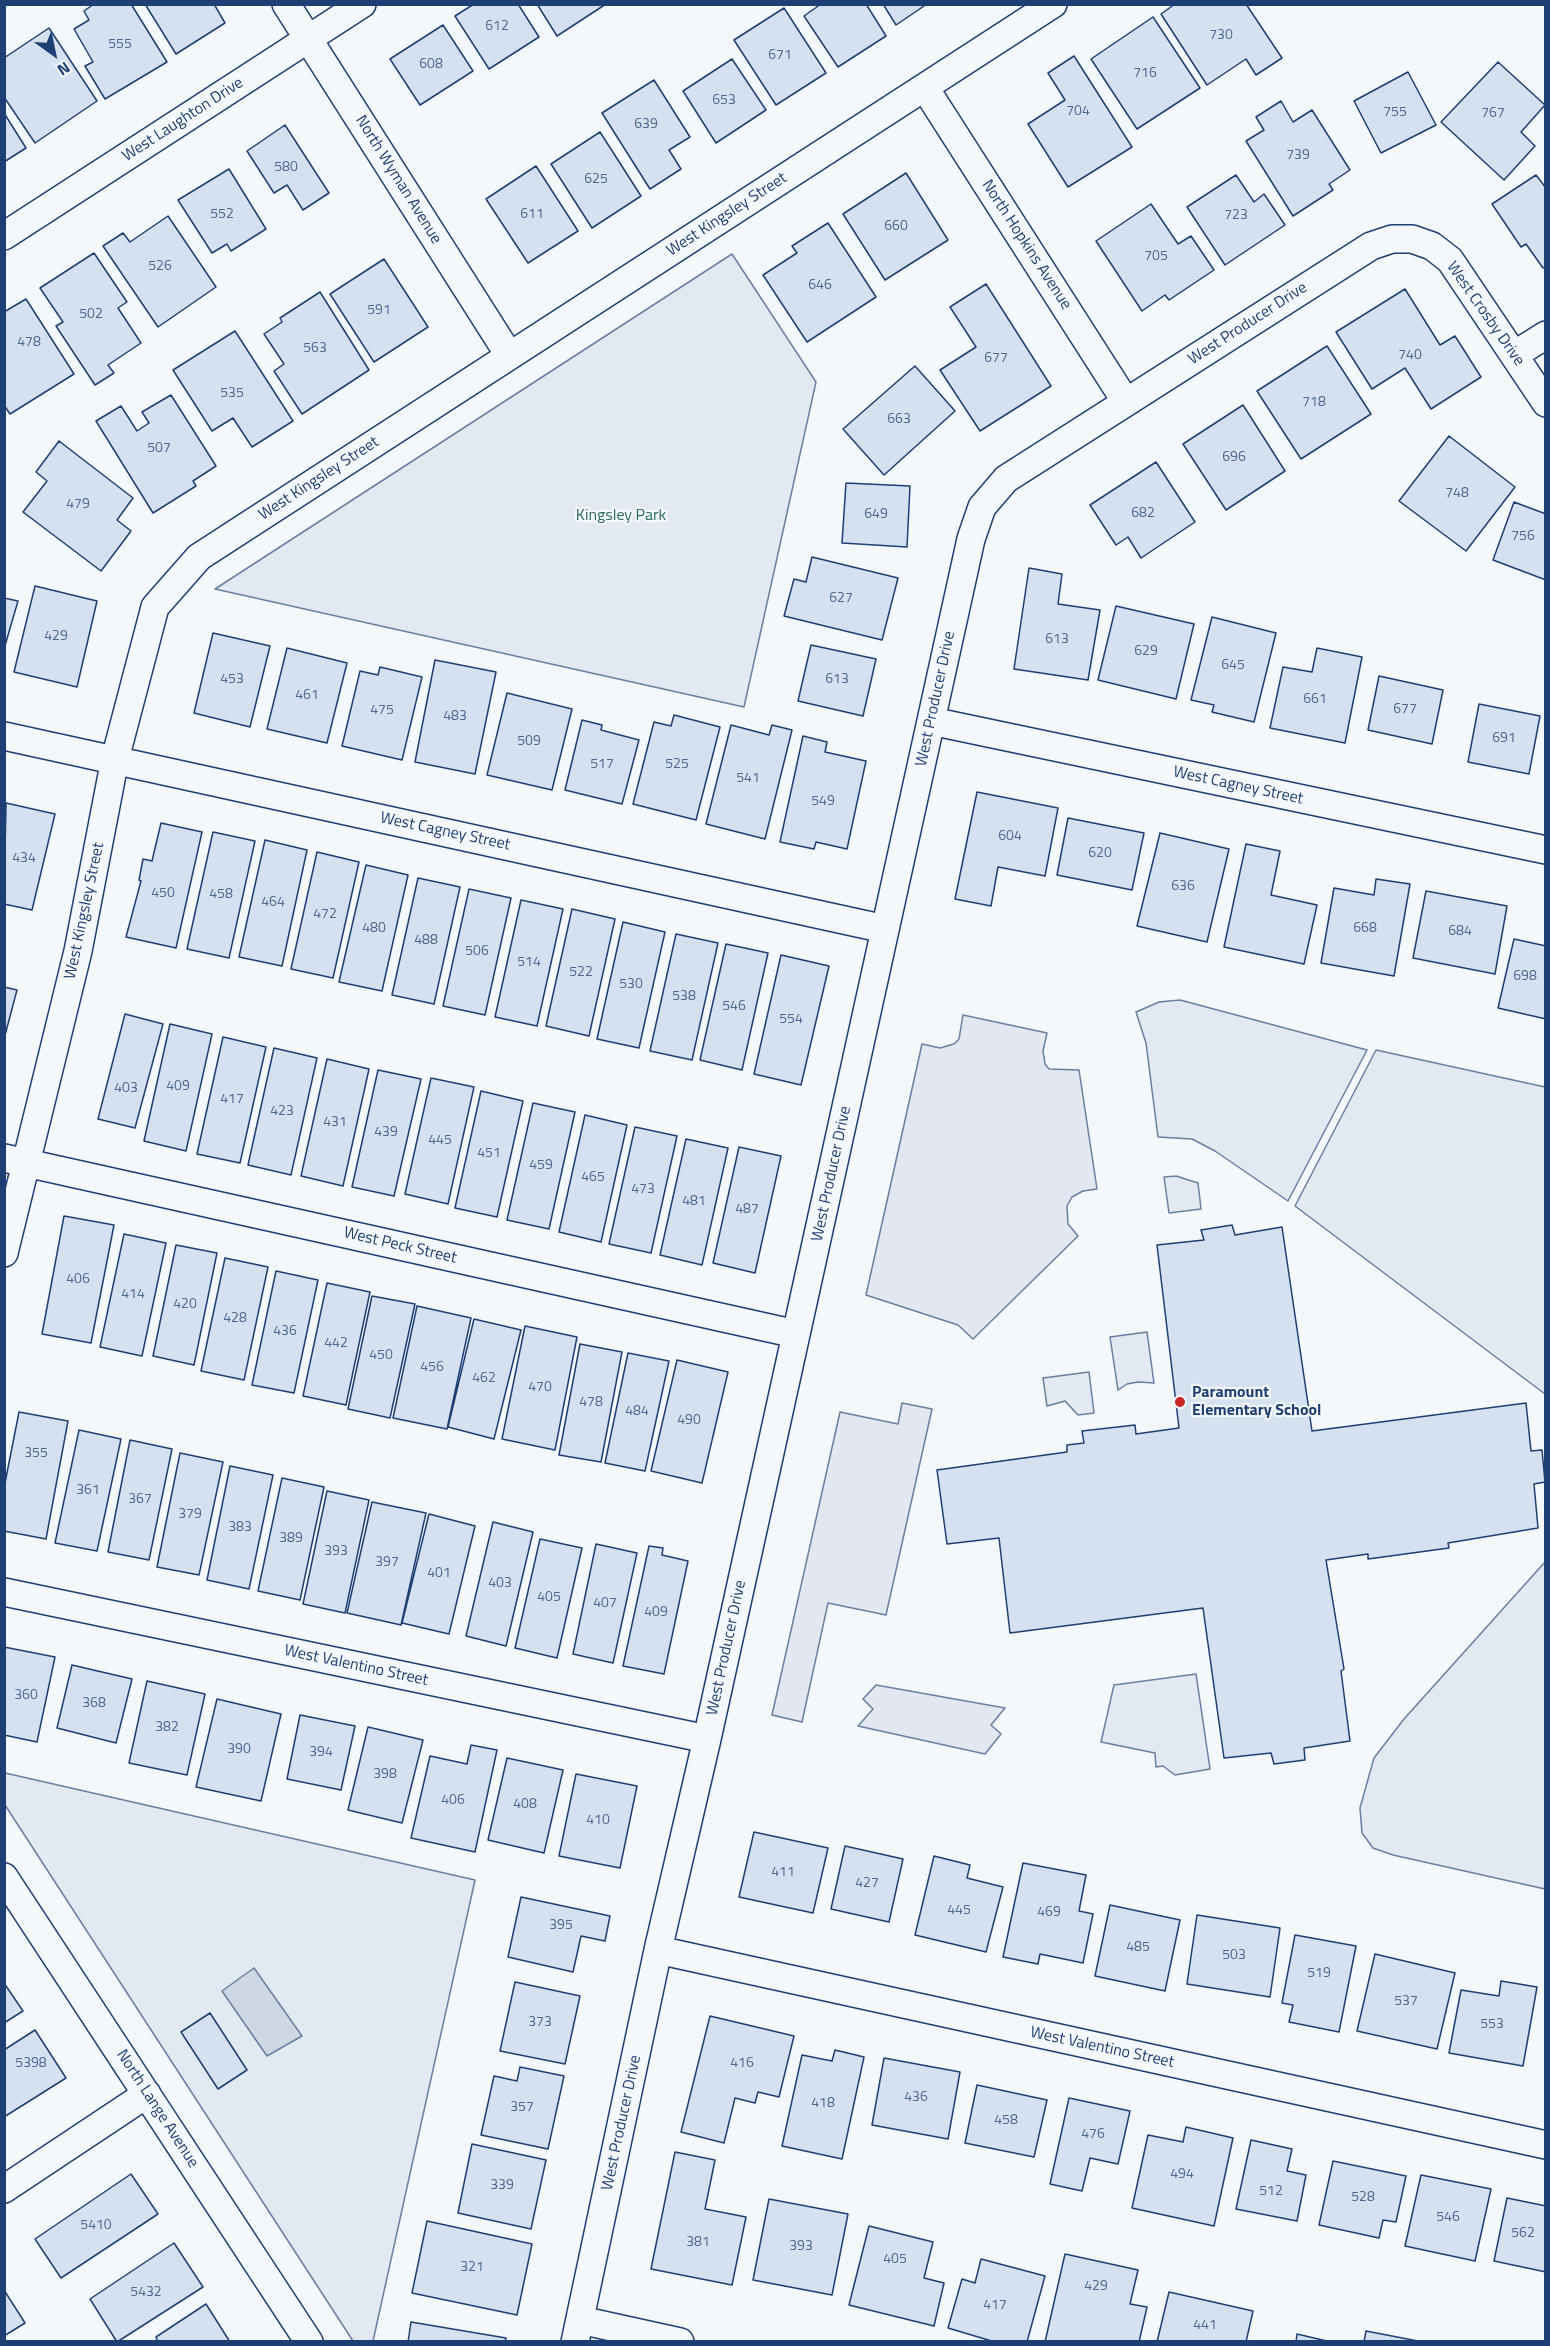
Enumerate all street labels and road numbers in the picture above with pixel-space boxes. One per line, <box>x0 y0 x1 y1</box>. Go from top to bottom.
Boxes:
street label: West Laughton Drive <box>119 74 247 166</box>
street label: North Wyman Avenue <box>351 112 445 248</box>
street label: West Kingsley Street <box>663 169 791 261</box>
street label: North Hopkins Avenue <box>977 177 1075 313</box>
street label: West Crosby Drive <box>1442 258 1528 370</box>
street label: West Producer Drive <box>1185 278 1311 370</box>
street label: West Kingsley Street <box>255 433 383 525</box>
street label: West Producer Drive <box>912 630 960 768</box>
street label: West Cagney Street <box>1171 763 1305 809</box>
street label: West Cagney Street <box>378 809 512 855</box>
street label: West Kingsley Street <box>61 841 109 981</box>
street label: West Producer Drive <box>808 1105 856 1243</box>
street label: West Peck Street <box>342 1224 458 1268</box>
street label: West Producer Drive <box>703 1579 751 1717</box>
street label: West Valentino Street <box>282 1641 430 1691</box>
street label: West Valentino Street <box>1028 2023 1176 2073</box>
street label: North Lange Avenue <box>112 2046 202 2172</box>
street label: West Producer Drive <box>598 2054 646 2192</box>

